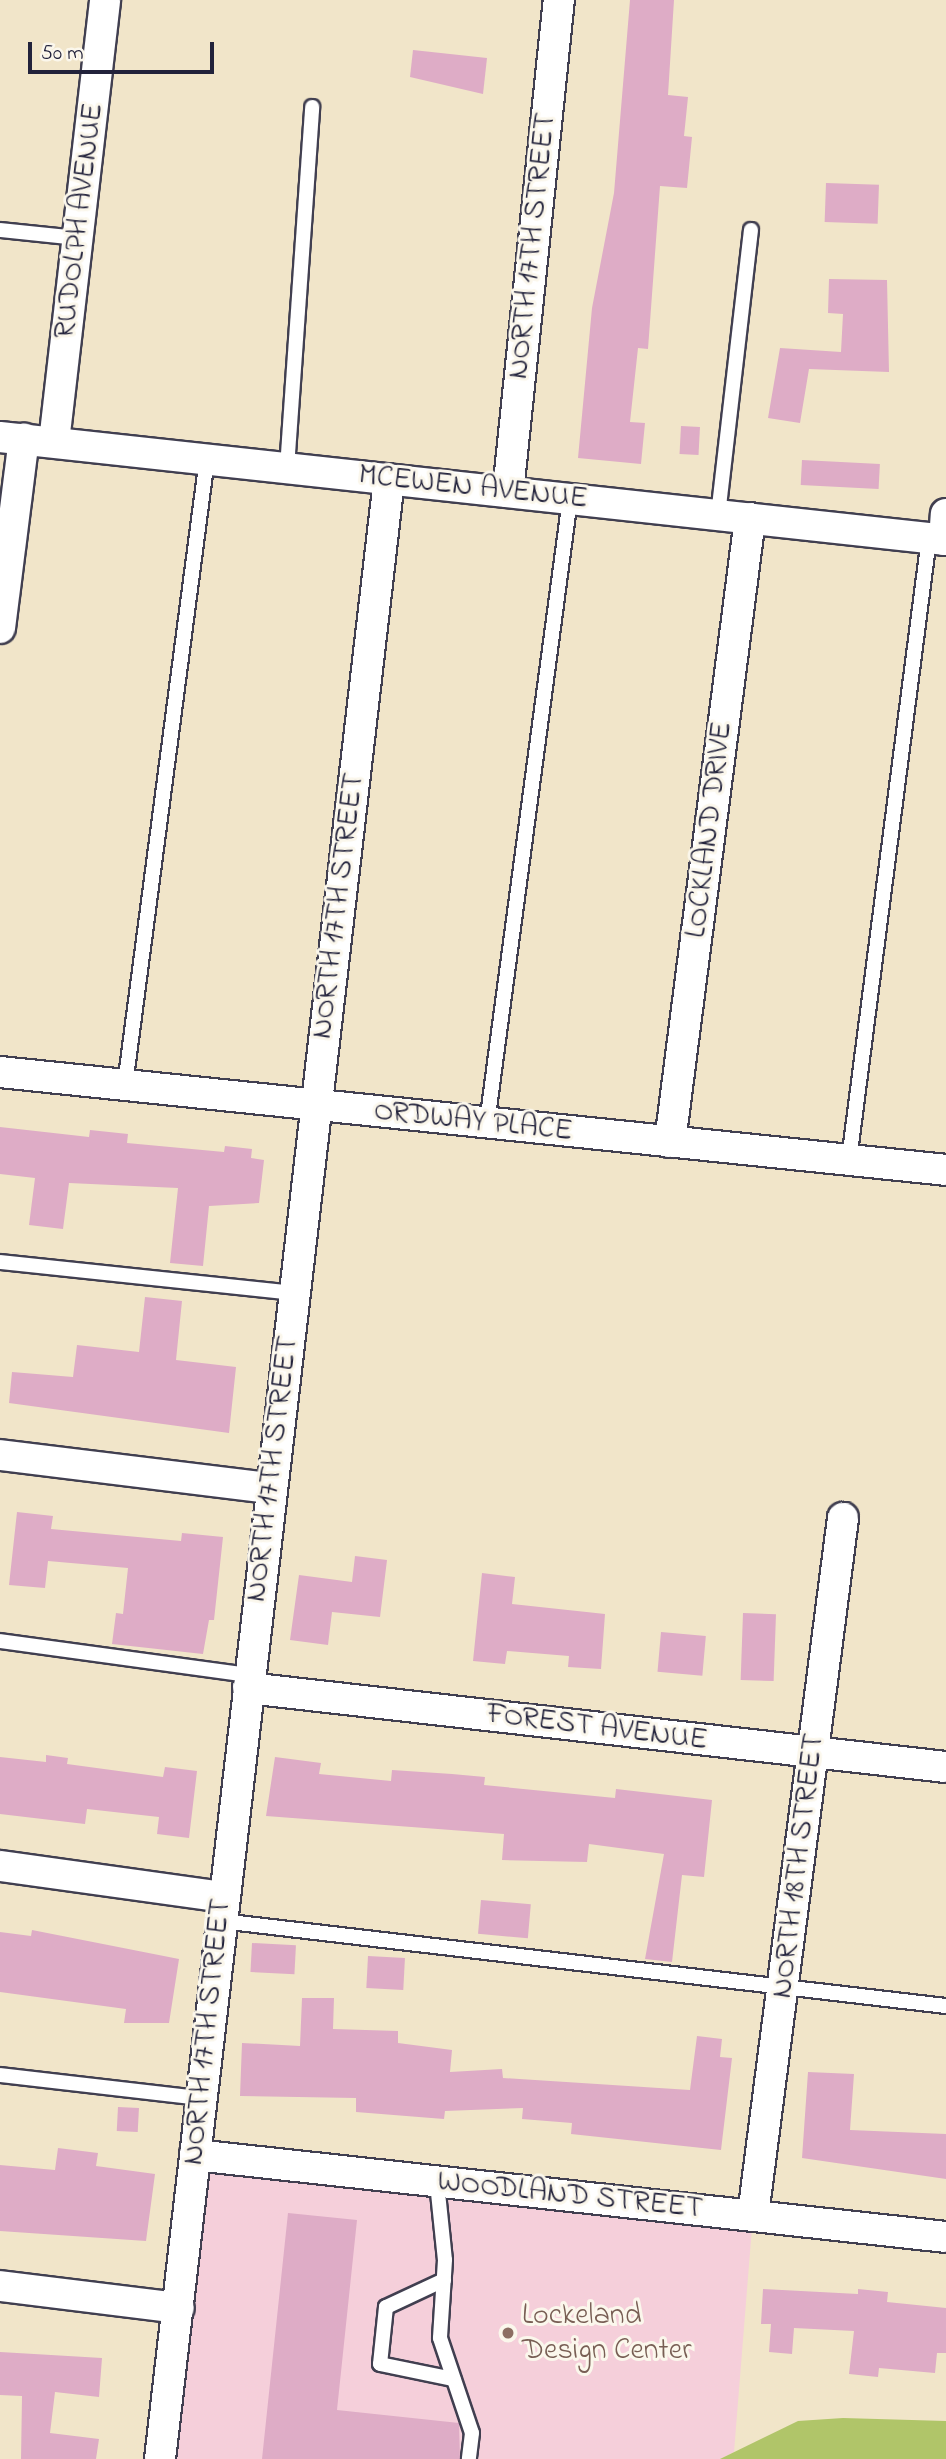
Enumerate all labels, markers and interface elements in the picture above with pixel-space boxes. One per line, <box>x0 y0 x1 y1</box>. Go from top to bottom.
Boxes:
scale bar <box>32 28 217 72</box>
text: 50 m <box>41 39 84 69</box>
street label: RUDOLPH AVENUE <box>48 101 112 341</box>
street label: NORTH 17TH STREET <box>501 111 565 381</box>
street label: MCEWEN AVENUE <box>357 458 589 518</box>
street label: LOCKLAND DRIVE <box>679 720 741 940</box>
street label: NORTH 17TH STREET <box>305 771 373 1041</box>
street label: ORDWAY PLACE <box>372 1094 574 1150</box>
street label: NORTH 17TH STREET <box>239 1334 307 1604</box>
street label: FOREST AVENUE <box>485 1697 709 1759</box>
street label: NORTH 18TH STREET <box>765 1732 833 2000</box>
street label: NORTH 17TH STREET <box>176 1897 240 2167</box>
street label: WOODLAND STREET <box>436 2164 704 2228</box>
place label: Lockeland Design Center <box>522 2298 691 2368</box>
marker: Lockeland Design Center <box>500 2325 516 2341</box>

